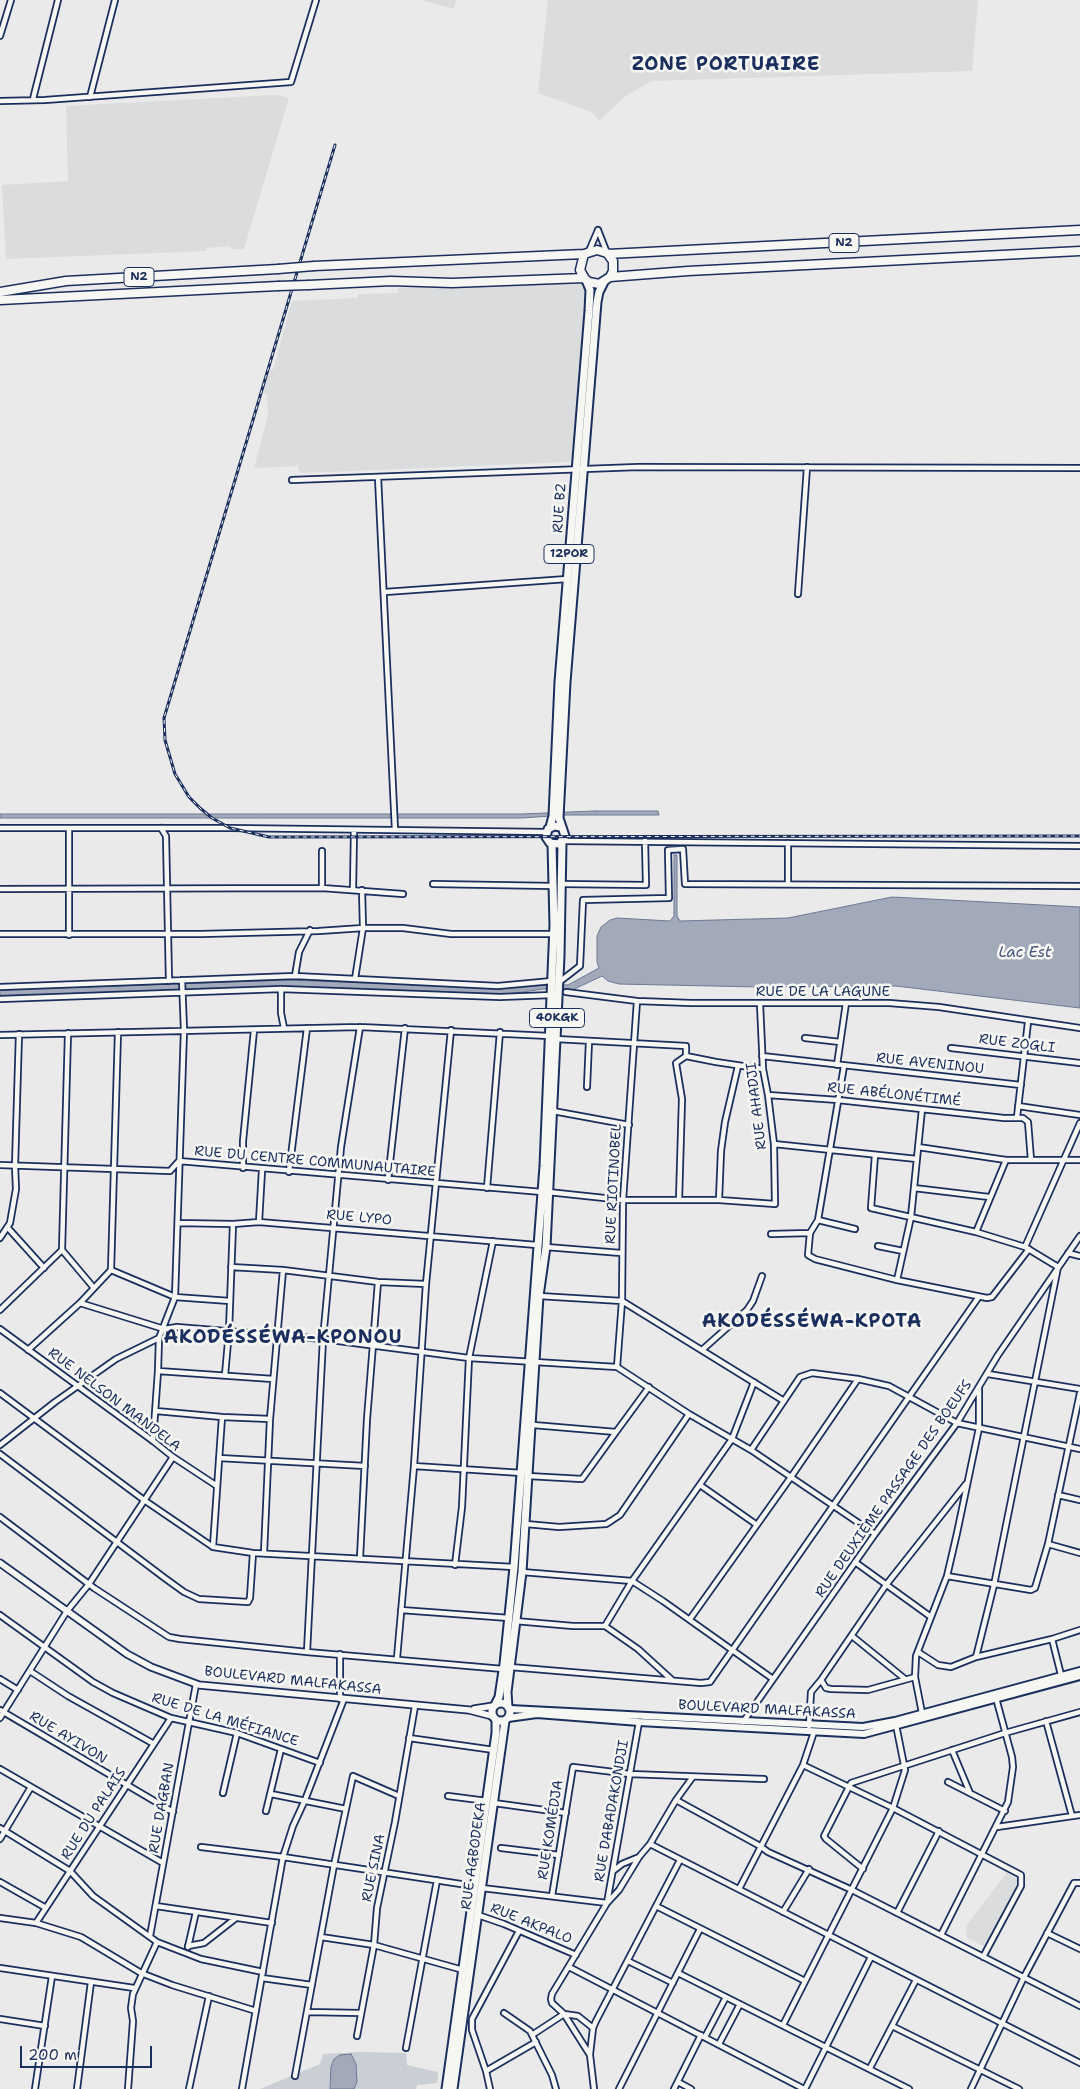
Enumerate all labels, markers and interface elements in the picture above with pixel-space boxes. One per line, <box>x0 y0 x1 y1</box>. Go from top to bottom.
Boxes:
district label: ZONE PORTUAIRE <box>630 54 822 76</box>
road number: N2 <box>829 234 859 252</box>
road number: N2 <box>124 268 154 286</box>
street label: RUE B2 <box>550 482 570 534</box>
road number: 12POR <box>544 544 594 564</box>
water label: Lac Est <box>998 944 1052 962</box>
street label: RUE DE LA LAGUNE <box>756 984 890 1000</box>
road number: 40KGK <box>530 1008 584 1028</box>
street label: RUE ZOGLI <box>978 1031 1056 1057</box>
street label: RUE AVENINOU <box>875 1050 985 1078</box>
street label: RUE AHADJI <box>743 1061 771 1151</box>
street label: RUE ABÉLONÉTIMÉ <box>826 1080 962 1110</box>
street label: RUE RIOTINOBEL <box>602 1123 626 1245</box>
street label: RUE DU CENTRE COMMUNAUTAIRE <box>194 1143 436 1181</box>
street label: RUE LYPO <box>325 1207 393 1229</box>
district label: AKODÉSSÉWA-KPOTA <box>700 1311 924 1333</box>
district label: AKODÉSSÉWA-KPONOU <box>161 1327 405 1349</box>
street label: RUE NELSON MANDELA <box>44 1345 184 1455</box>
street label: RUE DEUXIÈME PASSAGE DES BOEUFS <box>812 1377 976 1601</box>
street label: BOULEVARD MALFAKASSA <box>204 1663 382 1699</box>
street label: RUE DE LA MÉFIANCE <box>150 1690 300 1750</box>
street label: BOULEVARD MALFAKASSA <box>678 1697 856 1723</box>
street label: RUE AYIVON <box>26 1708 110 1768</box>
street label: RUE DABADAKONDJI <box>591 1739 633 1883</box>
street label: RUE DAGBAN <box>146 1761 178 1855</box>
street label: RUE DU PALAIS <box>58 1765 130 1863</box>
street label: RUE KOMÉDJA <box>535 1779 567 1881</box>
street label: RUE AGBODEKA <box>458 1801 490 1911</box>
street label: RUE SINA <box>359 1833 389 1903</box>
street label: RUE AKPALO <box>488 1900 574 1948</box>
scale bar <box>22 2036 155 2068</box>
text: 200 m <box>28 2045 77 2065</box>

